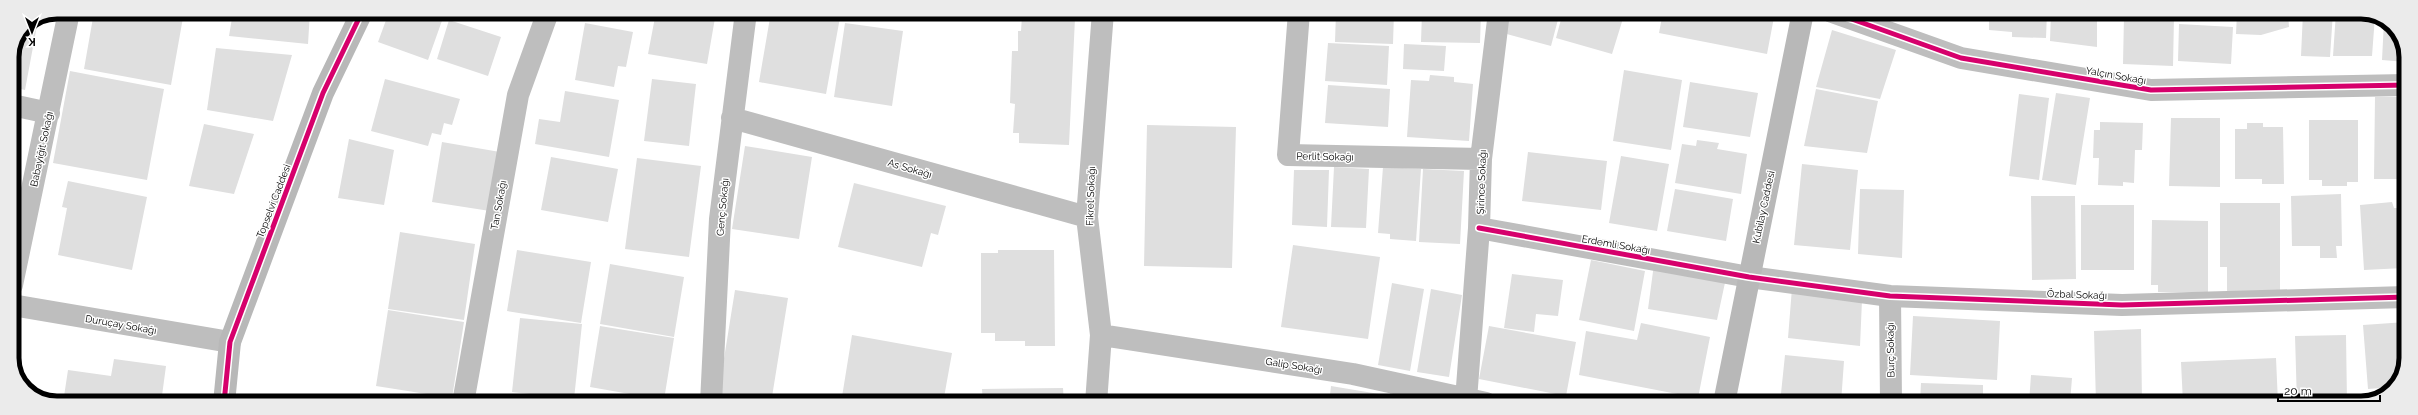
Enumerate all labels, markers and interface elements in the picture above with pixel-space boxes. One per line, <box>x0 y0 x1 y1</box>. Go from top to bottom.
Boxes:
north arrow <box>12 12 52 52</box>
text: K <box>28 35 36 48</box>
street label: Yalçın Sokağı <box>2085 65 2147 86</box>
street label: Babayiğit Sokağı <box>28 111 55 188</box>
street label: Şirince Sokağı <box>1475 149 1488 215</box>
street label: Perlit Sokağı <box>1296 150 1354 163</box>
street label: As Sokağı <box>887 157 933 180</box>
street label: Topselvi Caddesi <box>254 163 293 240</box>
street label: Fikret Sokağı <box>1084 166 1097 226</box>
street label: Kubilay Caddesi <box>1750 170 1777 244</box>
street label: Genç Sokağı <box>714 178 731 236</box>
street label: Tan Sokağı <box>489 180 508 231</box>
street label: Erdemli Sokağı <box>1581 233 1651 256</box>
street label: Özbal Sokağı <box>2047 288 2107 301</box>
street label: Duruçay Sokağı <box>84 313 157 336</box>
street label: Burç Sokağı <box>1885 322 1896 378</box>
street label: Galip Sokağı <box>1265 356 1323 375</box>
scale bar <box>2278 377 2380 403</box>
text: 20 m <box>2284 384 2312 398</box>

